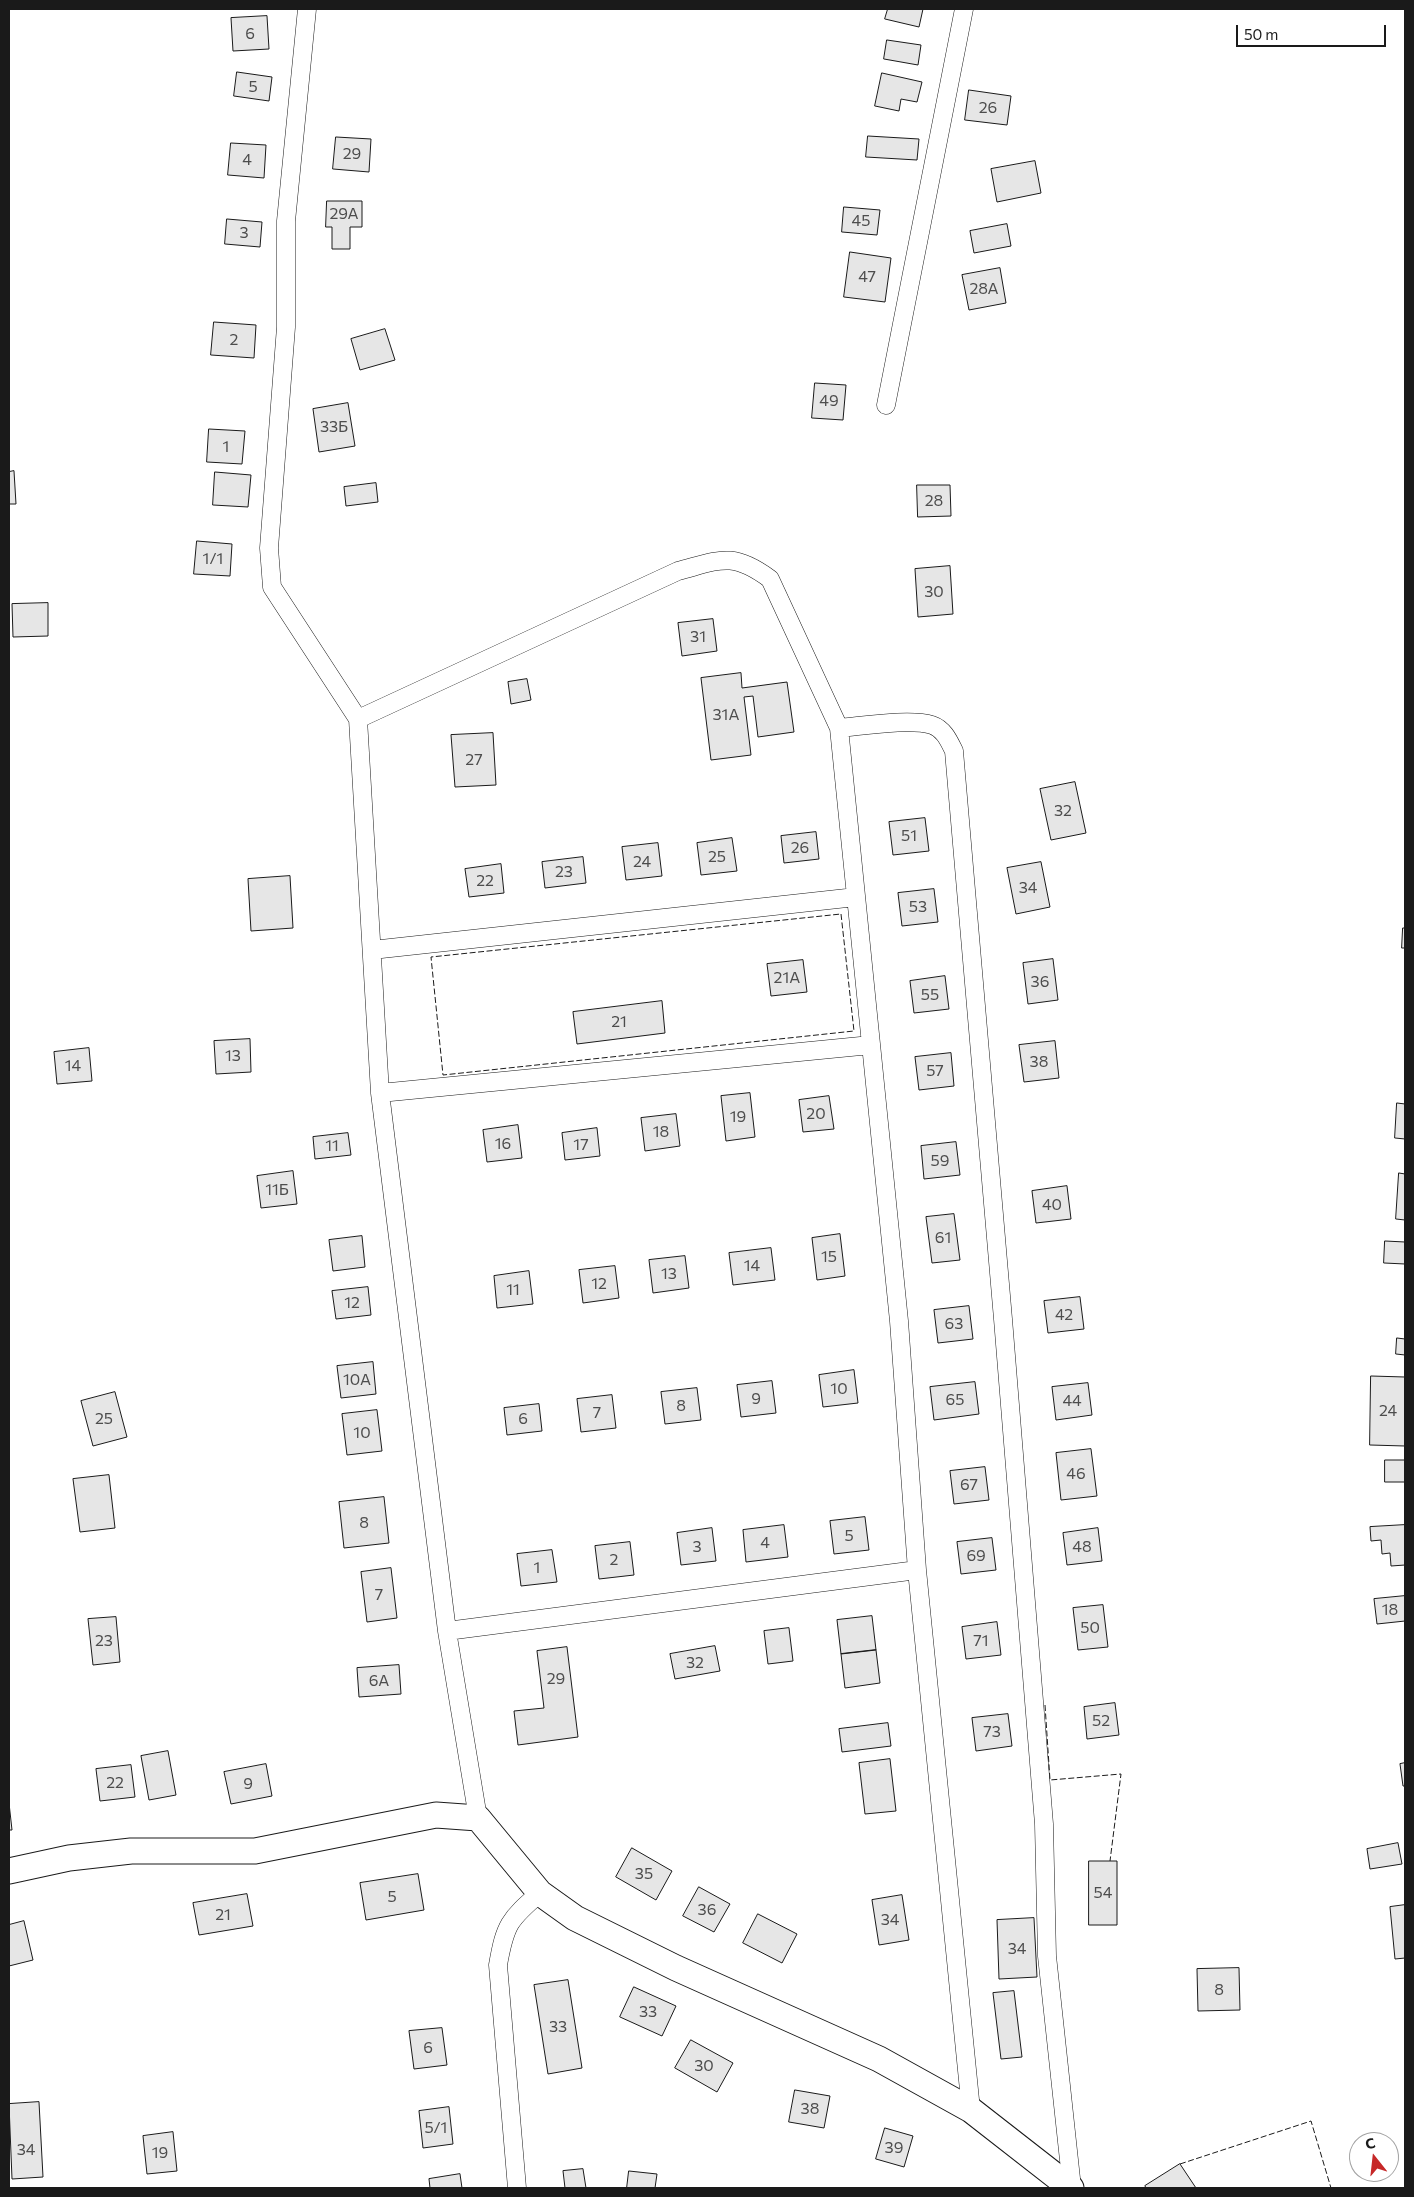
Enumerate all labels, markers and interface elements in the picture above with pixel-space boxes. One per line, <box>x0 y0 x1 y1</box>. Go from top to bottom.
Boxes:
scale bar <box>1239 15 1389 47</box>
house number: 6 <box>245 24 255 44</box>
text: 50 m <box>1244 25 1278 43</box>
house number: 5 <box>248 77 258 97</box>
house number: 26 <box>979 98 997 118</box>
house number: 29 <box>343 144 361 164</box>
house number: 4 <box>242 150 252 170</box>
house number: 29А <box>329 204 359 224</box>
house number: 45 <box>852 211 870 231</box>
house number: 3 <box>239 223 249 243</box>
house number: 47 <box>858 267 876 287</box>
house number: 28А <box>969 279 999 299</box>
house number: 2 <box>230 330 238 350</box>
house number: 49 <box>819 391 839 411</box>
house number: 33Б <box>320 417 348 437</box>
house number: 1 <box>223 437 229 457</box>
house number: 28 <box>925 491 943 511</box>
house number: 1/1 <box>203 549 223 569</box>
house number: 30 <box>924 582 944 602</box>
house number: 31 <box>690 627 706 647</box>
house number: 31А <box>712 705 740 725</box>
house number: 27 <box>465 750 483 770</box>
house number: 32 <box>1054 801 1072 821</box>
house number: 51 <box>901 826 917 846</box>
house number: 26 <box>791 838 809 858</box>
house number: 25 <box>708 847 726 867</box>
house number: 24 <box>633 852 651 872</box>
house number: 23 <box>555 862 573 882</box>
house number: 22 <box>476 871 494 891</box>
house number: 34 <box>1019 878 1037 898</box>
house number: 53 <box>909 897 927 917</box>
house number: 21А <box>774 968 800 988</box>
house number: 36 <box>1031 972 1049 992</box>
house number: 55 <box>921 985 939 1005</box>
house number: 21 <box>611 1012 627 1032</box>
house number: 13 <box>225 1046 241 1066</box>
house number: 38 <box>1030 1052 1048 1072</box>
house number: 14 <box>65 1056 81 1076</box>
house number: 57 <box>926 1061 944 1081</box>
house number: 20 <box>806 1104 826 1124</box>
house number: 19 <box>730 1107 746 1127</box>
house number: 18 <box>653 1122 669 1142</box>
house number: 16 <box>495 1134 511 1154</box>
house number: 17 <box>573 1135 589 1155</box>
house number: 11 <box>325 1136 339 1156</box>
house number: 59 <box>931 1151 949 1171</box>
house number: 11Б <box>265 1180 289 1200</box>
house number: 40 <box>1042 1195 1062 1215</box>
house number: 61 <box>935 1228 951 1248</box>
house number: 15 <box>821 1247 837 1267</box>
house number: 14 <box>744 1256 760 1276</box>
house number: 13 <box>661 1264 677 1284</box>
house number: 12 <box>591 1274 607 1294</box>
house number: 11 <box>506 1280 520 1300</box>
house number: 12 <box>344 1293 360 1313</box>
house number: 42 <box>1055 1305 1073 1325</box>
house number: 63 <box>945 1314 963 1334</box>
house number: 10А <box>343 1370 371 1390</box>
house number: 10 <box>830 1379 848 1399</box>
house number: 9 <box>751 1389 761 1409</box>
house number: 65 <box>946 1390 964 1410</box>
house number: 44 <box>1062 1391 1082 1411</box>
house number: 8 <box>676 1396 686 1416</box>
house number: 24 <box>1379 1401 1397 1421</box>
house number: 7 <box>593 1403 601 1423</box>
house number: 25 <box>95 1409 113 1429</box>
house number: 6 <box>518 1409 528 1429</box>
house number: 10 <box>353 1423 371 1443</box>
house number: 46 <box>1066 1464 1086 1484</box>
house number: 67 <box>960 1475 978 1495</box>
house number: 8 <box>359 1513 369 1533</box>
house number: 5 <box>844 1526 854 1546</box>
house number: 4 <box>760 1533 770 1553</box>
house number: 3 <box>692 1537 702 1557</box>
house number: 48 <box>1072 1537 1092 1557</box>
house number: 69 <box>966 1546 986 1566</box>
house number: 2 <box>610 1550 618 1570</box>
house number: 1 <box>534 1558 540 1578</box>
house number: 7 <box>375 1585 383 1605</box>
house number: 18 <box>1382 1600 1398 1620</box>
house number: 50 <box>1080 1618 1100 1638</box>
house number: 23 <box>95 1631 113 1651</box>
house number: 71 <box>973 1631 989 1651</box>
house number: 32 <box>686 1653 704 1673</box>
house number: 29 <box>547 1669 565 1689</box>
house number: 6А <box>369 1671 389 1691</box>
house number: 52 <box>1092 1711 1110 1731</box>
house number: 73 <box>983 1722 1001 1742</box>
house number: 22 <box>106 1773 124 1793</box>
house number: 9 <box>243 1774 253 1794</box>
house number: 35 <box>635 1864 653 1884</box>
house number: 54 <box>1094 1883 1112 1903</box>
house number: 5 <box>387 1887 397 1907</box>
house number: 36 <box>698 1900 716 1920</box>
house number: 21 <box>215 1905 231 1925</box>
house number: 34 <box>881 1910 899 1930</box>
house number: 34 <box>1008 1939 1026 1959</box>
house number: 8 <box>1214 1980 1224 2000</box>
house number: 33 <box>639 2002 657 2022</box>
house number: 33 <box>549 2017 567 2037</box>
house number: 6 <box>423 2038 433 2058</box>
house number: 30 <box>694 2056 714 2076</box>
house number: 38 <box>801 2099 819 2119</box>
house number: 5/1 <box>425 2118 447 2138</box>
north arrow <box>1349 2132 1399 2182</box>
text: С <box>1363 2134 1377 2153</box>
house number: 39 <box>885 2138 903 2158</box>
house number: 34 <box>17 2140 35 2160</box>
house number: 19 <box>152 2143 168 2163</box>

